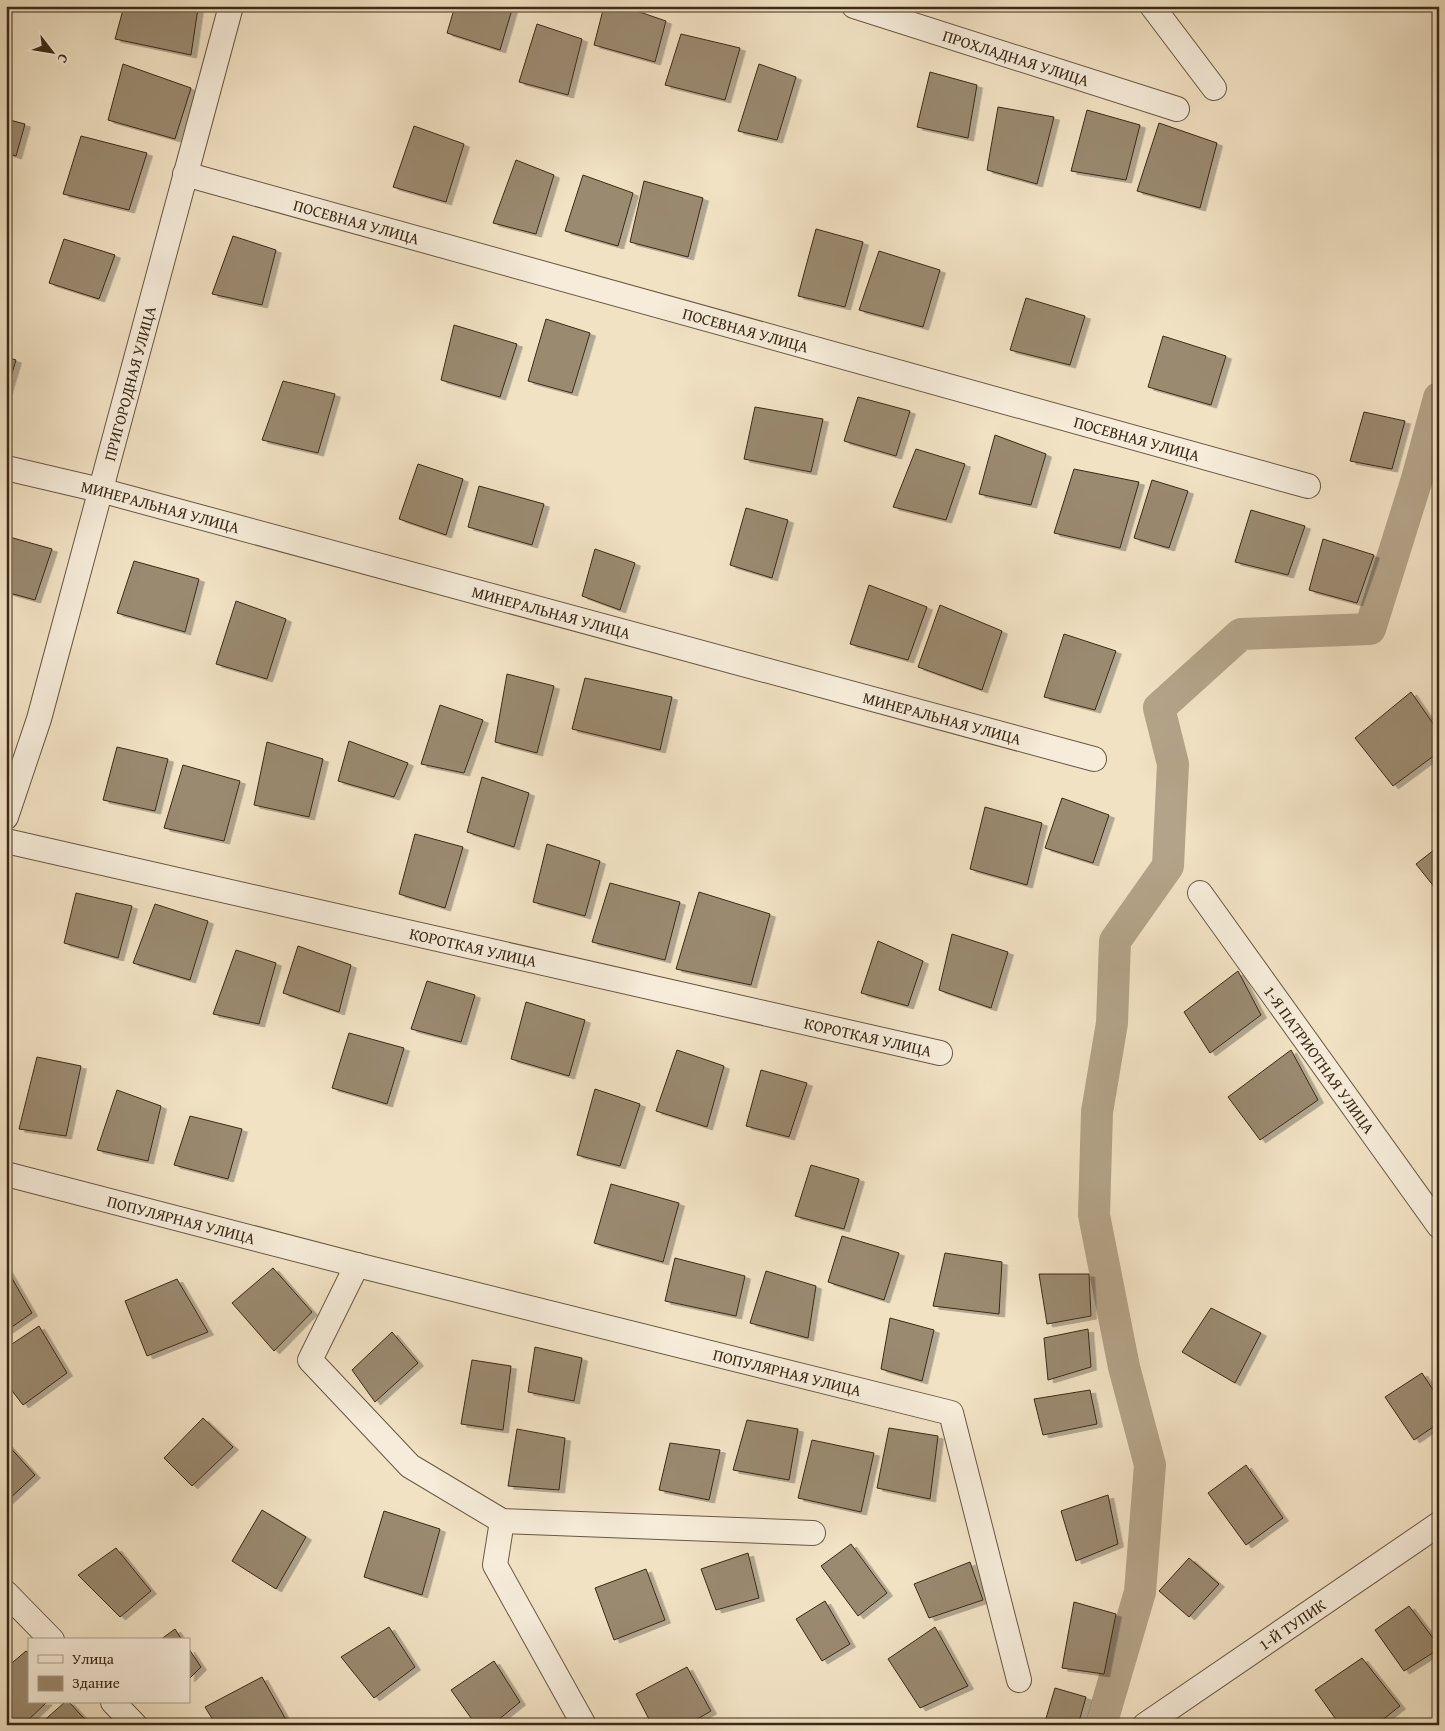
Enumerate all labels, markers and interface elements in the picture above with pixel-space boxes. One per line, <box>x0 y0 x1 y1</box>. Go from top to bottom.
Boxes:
street label: ПРОХЛАДНАЯ УЛИЦА <box>940 23 1093 92</box>
north arrow <box>28 28 78 78</box>
text: С <box>52 50 74 67</box>
street label: ПОСЕВНАЯ УЛИЦА <box>291 193 423 251</box>
street label: ПОСЕВНАЯ УЛИЦА <box>680 301 812 359</box>
street label: ПРИГОРОДНАЯ УЛИЦА <box>97 303 162 464</box>
street label: ПОСЕВНАЯ УЛИЦА <box>1071 410 1203 468</box>
street label: МИНЕРАЛЬНАЯ УЛИЦА <box>79 474 243 539</box>
street label: МИНЕРАЛЬНАЯ УЛИЦА <box>469 579 634 645</box>
street label: МИНЕРАЛЬНАЯ УЛИЦА <box>860 685 1024 751</box>
street label: КОРОТКАЯ УЛИЦА <box>407 921 539 973</box>
street label: 1-Я ПАТРИОТНАЯ УЛИЦА <box>1258 981 1381 1139</box>
street label: КОРОТКАЯ УЛИЦА <box>802 1011 934 1063</box>
street label: ПОПУЛЯРНАЯ УЛИЦА <box>105 1189 258 1250</box>
street label: ПОПУЛЯРНАЯ УЛИЦА <box>710 1342 864 1402</box>
street label: 1-Й ТУПИК <box>1253 1593 1331 1656</box>
legend <box>28 1638 190 1704</box>
text: Улица <box>72 1648 115 1669</box>
text: Здание <box>72 1672 120 1693</box>

